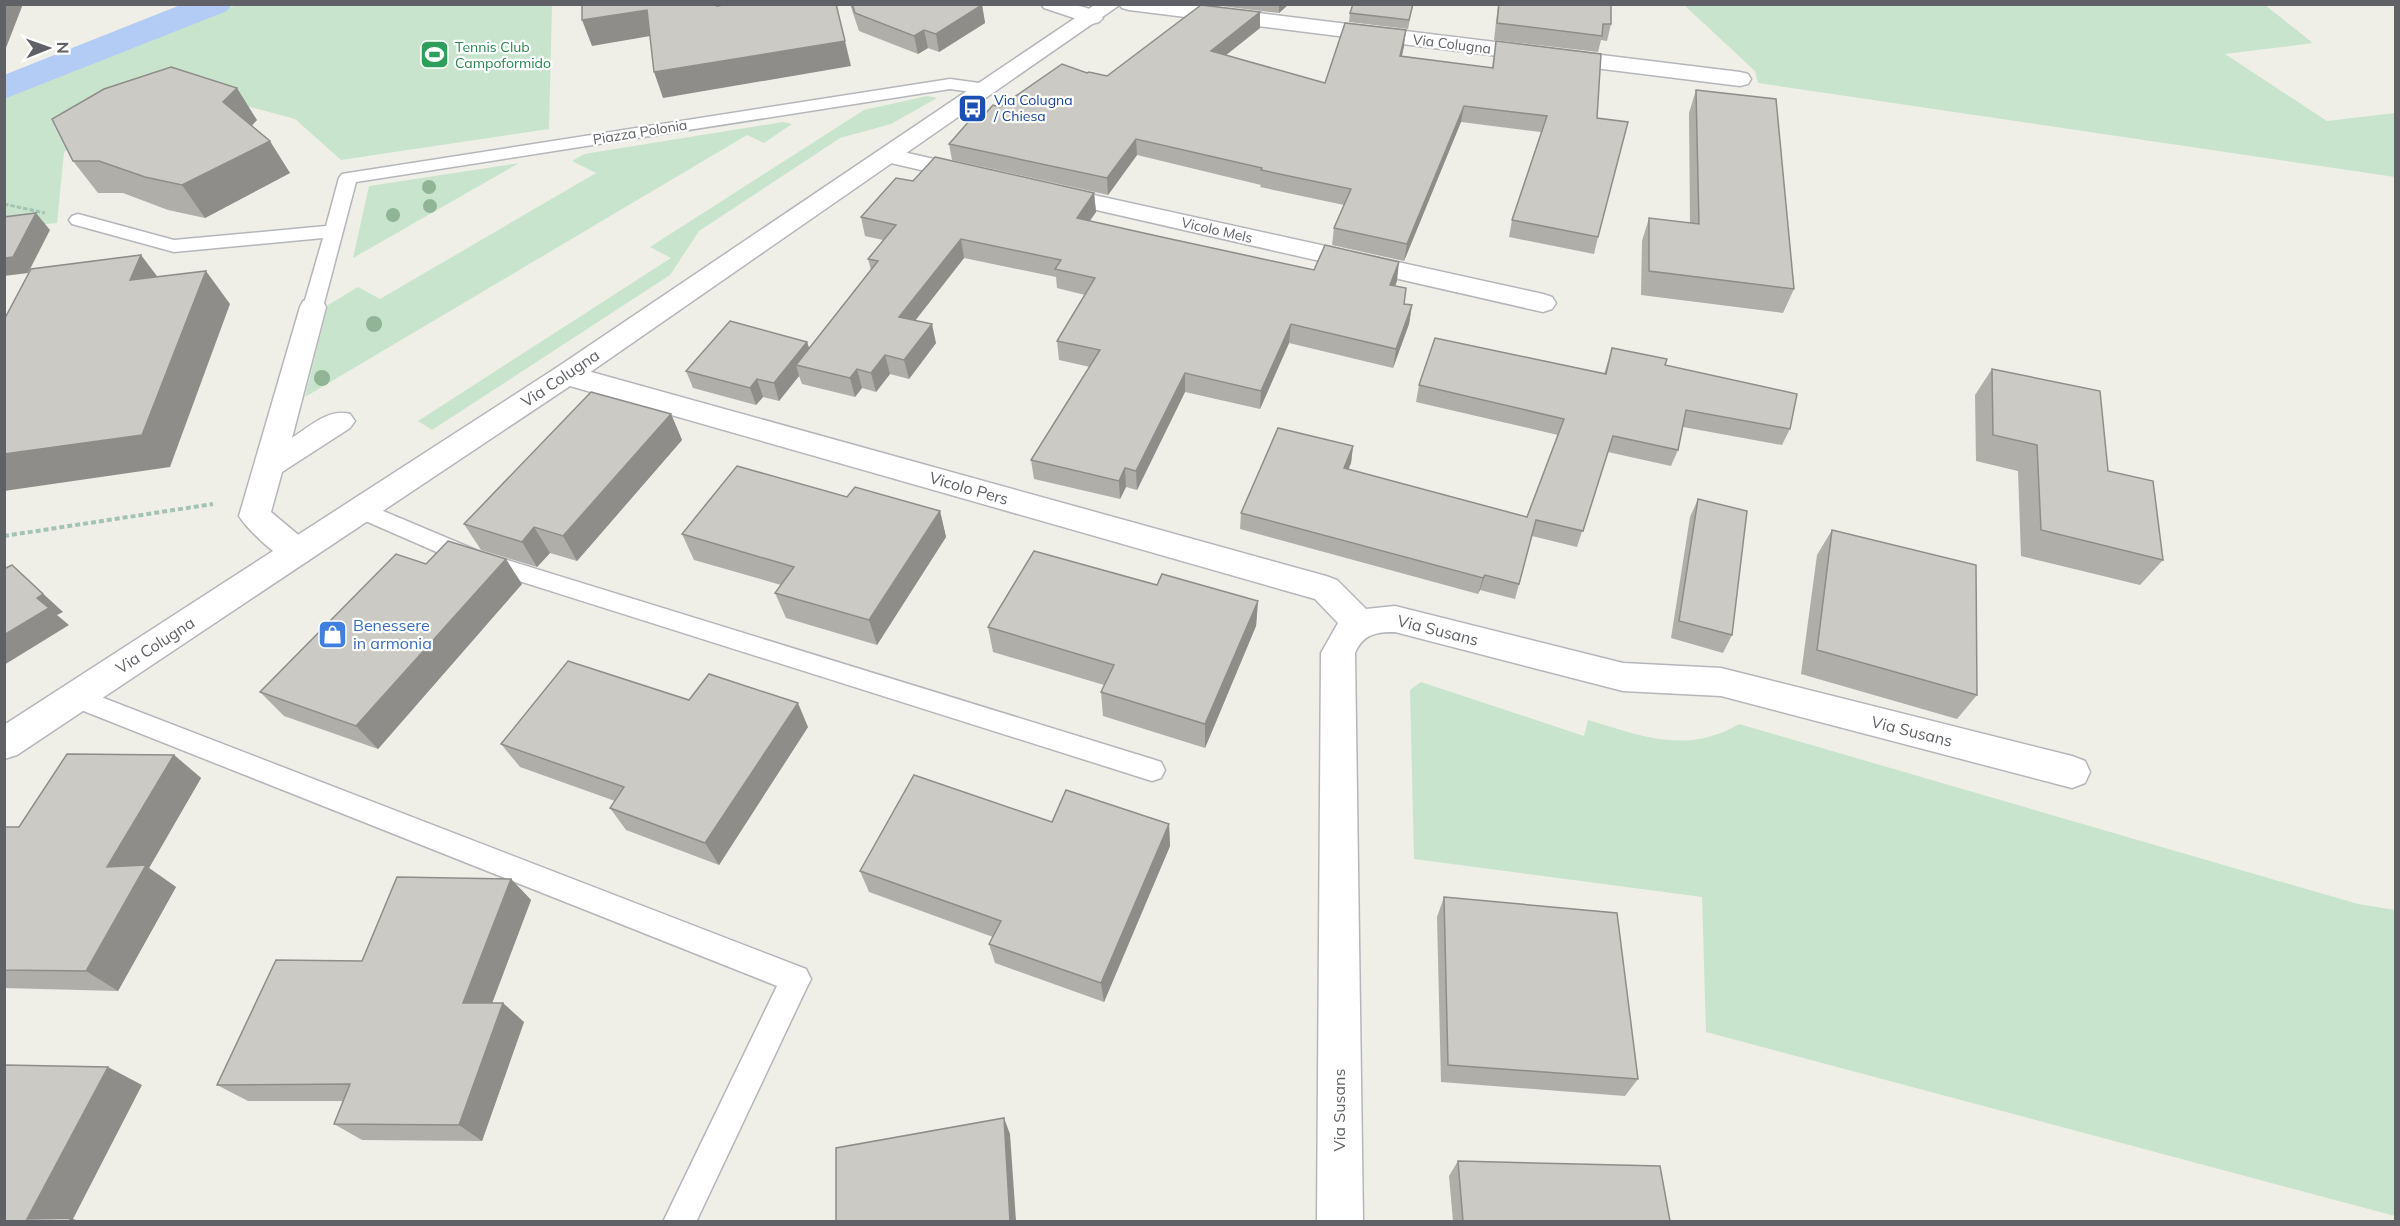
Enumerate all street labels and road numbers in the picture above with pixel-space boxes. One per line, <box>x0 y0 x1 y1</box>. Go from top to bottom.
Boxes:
street label: Via Colugna <box>1412 30 1492 58</box>
street label: Piazza Polonia <box>591 116 689 148</box>
street label: Vicolo Mels <box>1180 213 1255 247</box>
street label: Via Colugna <box>517 345 603 411</box>
street label: Vicolo Pers <box>927 467 1011 509</box>
street label: Via Susans <box>1395 610 1481 650</box>
street label: Via Colugna <box>112 612 198 678</box>
street label: Via Susans <box>1869 711 1955 751</box>
street label: Via Susans <box>1329 1069 1349 1151</box>

